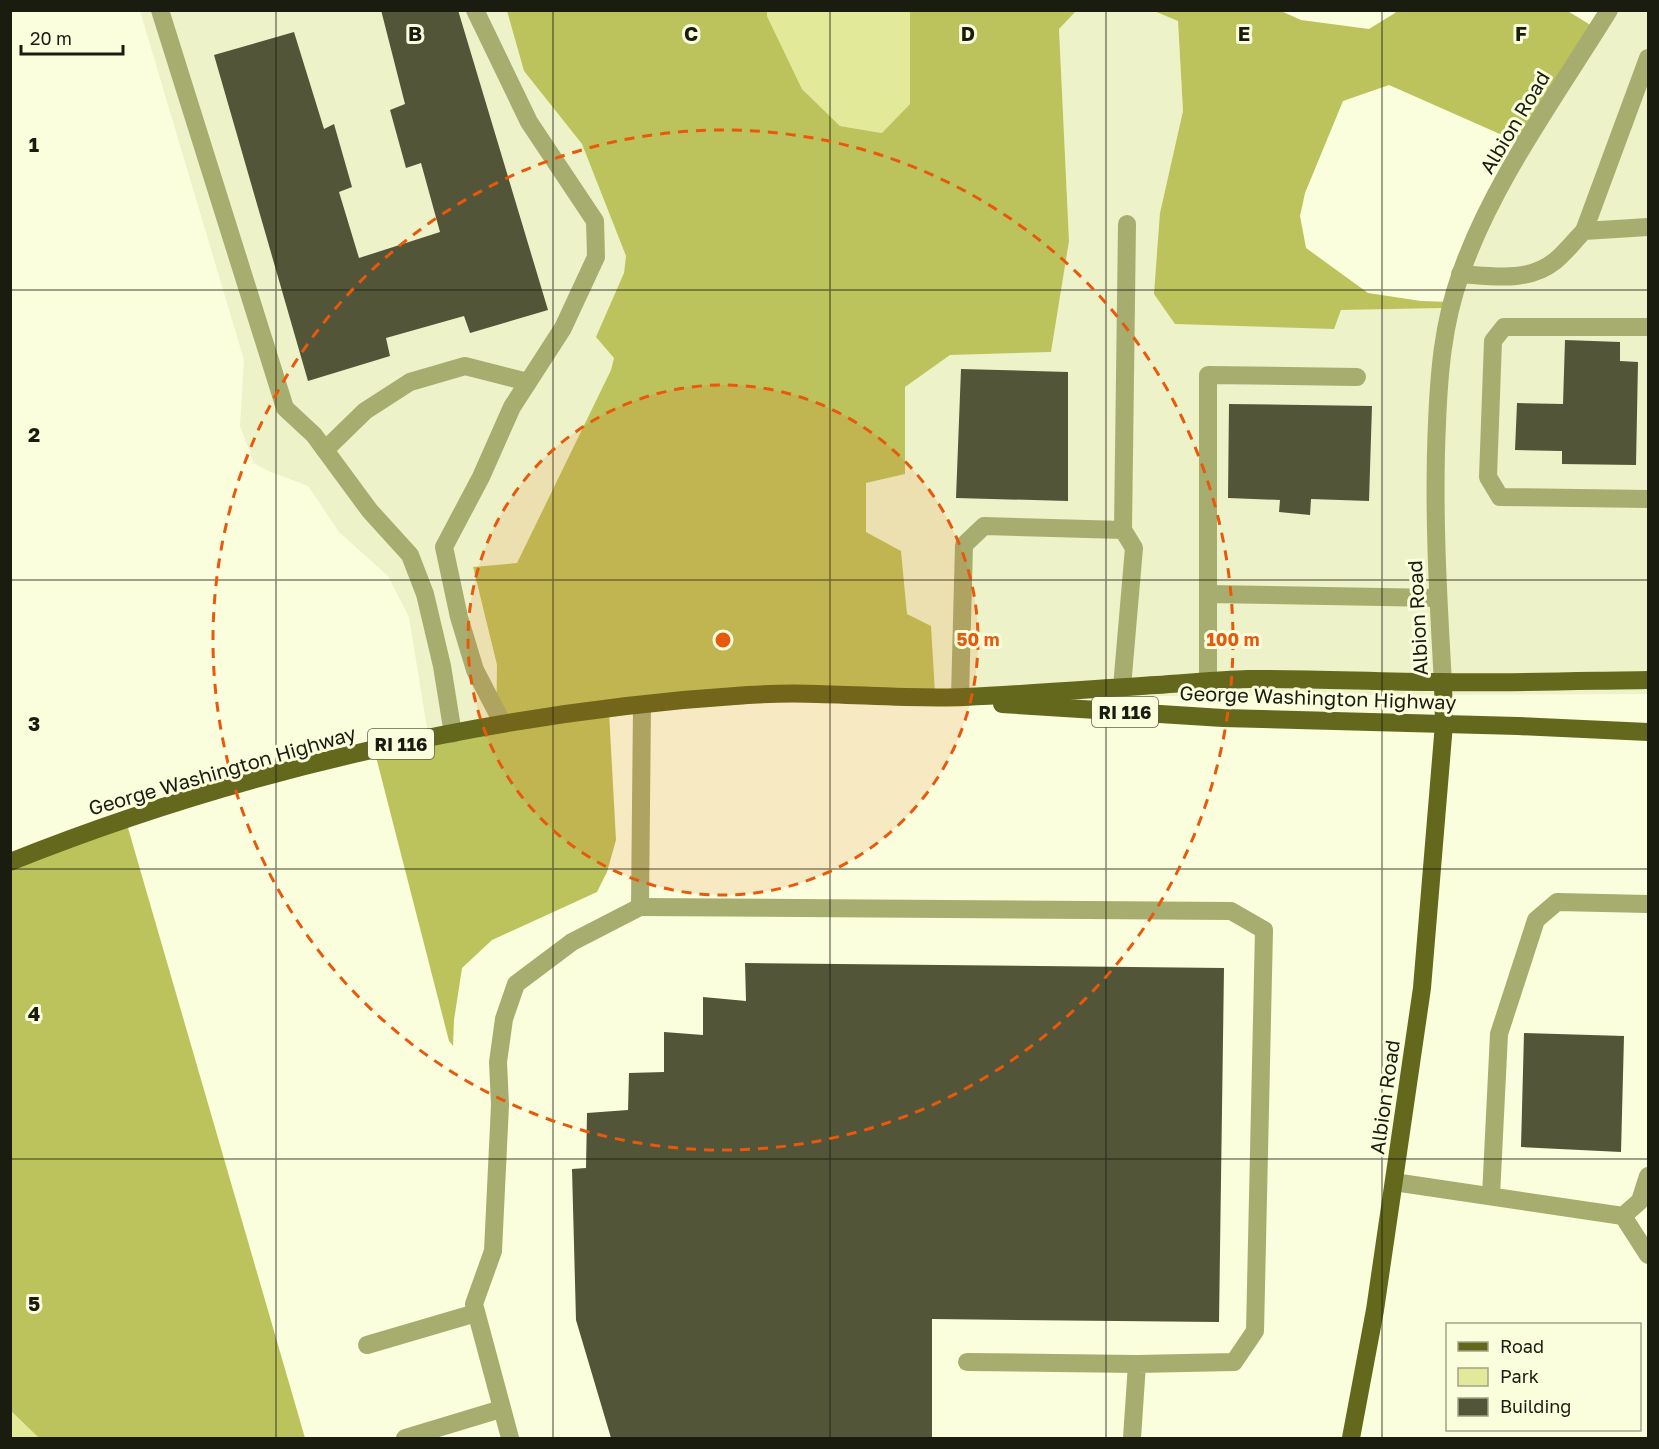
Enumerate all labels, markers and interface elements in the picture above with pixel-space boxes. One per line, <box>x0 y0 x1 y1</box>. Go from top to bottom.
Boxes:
scale bar <box>21 18 123 56</box>
text: B <box>408 21 422 45</box>
text: C <box>684 21 698 45</box>
text: D <box>961 21 975 45</box>
text: E <box>1238 21 1250 45</box>
text: F <box>1515 21 1527 45</box>
text: 20 m <box>30 27 72 49</box>
street label: Albion Road <box>1474 66 1554 178</box>
text: 1 <box>29 132 39 156</box>
text: 2 <box>28 422 40 446</box>
street label: Albion Road <box>1402 560 1432 676</box>
text: 50 m <box>957 628 999 650</box>
text: 100 m <box>1207 628 1259 650</box>
centre of rings <box>713 630 733 650</box>
street label: George Washington Highway <box>1179 680 1457 714</box>
road number: RI 116 <box>1092 697 1158 727</box>
text: 3 <box>28 711 40 735</box>
street label: George Washington Highway <box>86 720 358 820</box>
road number: RI 116 <box>368 729 434 759</box>
text: 4 <box>28 1001 40 1025</box>
street label: Albion Road <box>1364 1038 1404 1156</box>
text: 5 <box>28 1291 40 1315</box>
legend <box>1446 1323 1641 1431</box>
text: Road <box>1500 1335 1544 1357</box>
text: Park <box>1500 1365 1539 1387</box>
text: Building <box>1500 1395 1571 1417</box>

